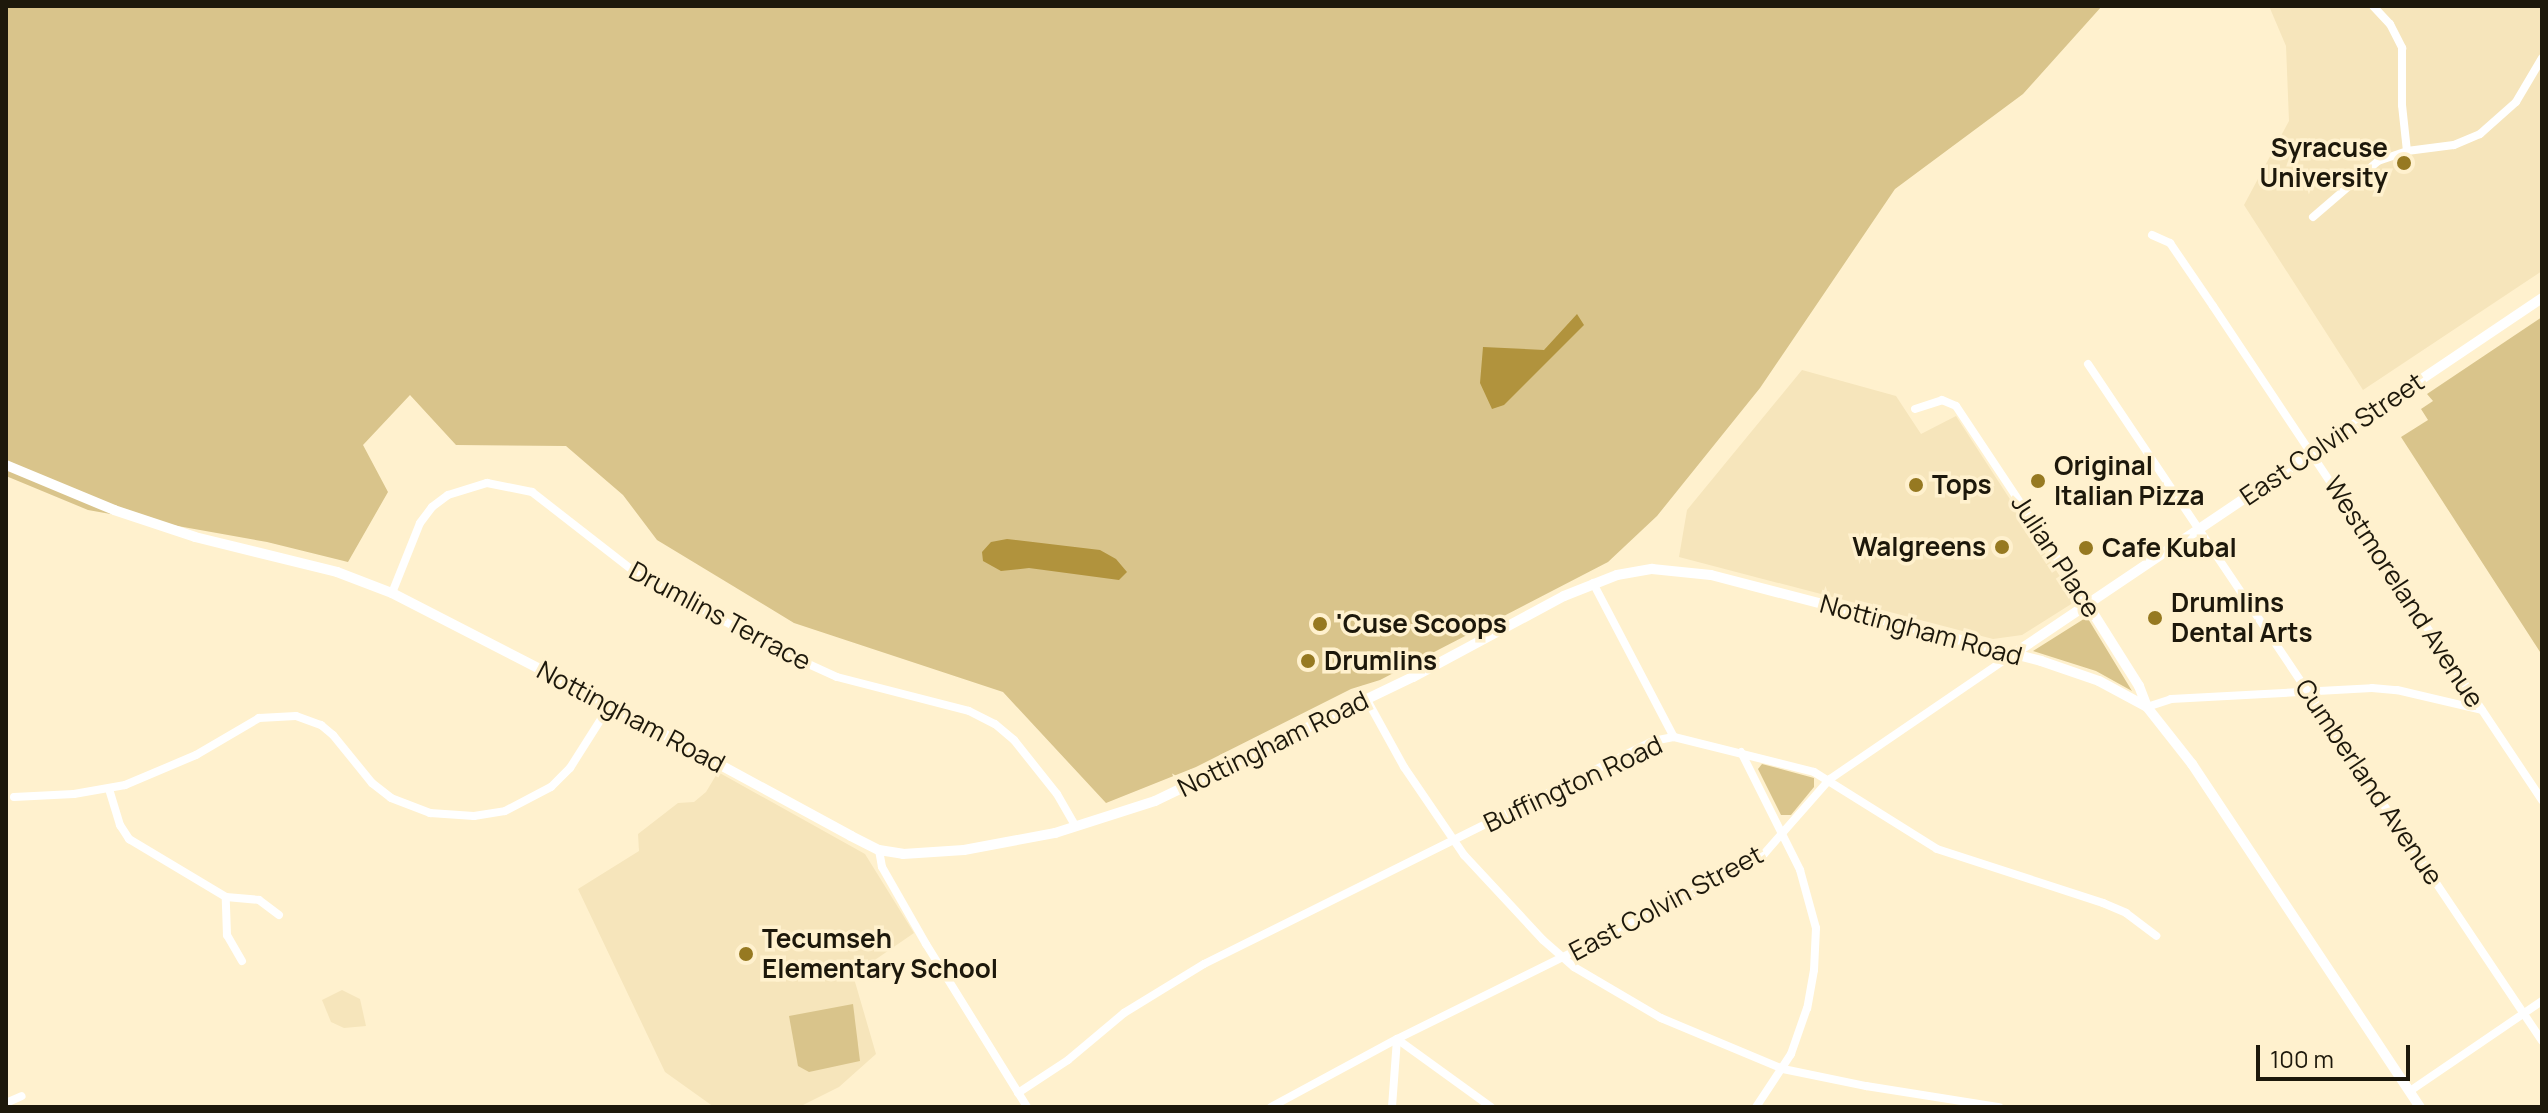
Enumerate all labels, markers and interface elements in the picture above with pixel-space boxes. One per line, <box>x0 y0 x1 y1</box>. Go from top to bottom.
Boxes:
place label: Syracuse University <box>2260 132 2388 194</box>
marker: Syracuse University <box>2395 154 2413 172</box>
street label: East Colvin Street <box>2234 366 2430 512</box>
place label: Original Italian Pizza <box>2054 450 2204 512</box>
place label: Tops <box>1932 469 1992 501</box>
street label: Westmoreland Avenue <box>2318 471 2490 713</box>
marker: Original Italian Pizza <box>2029 472 2047 490</box>
marker: Tops <box>1907 476 1925 494</box>
street label: Julian Place <box>2005 489 2107 623</box>
place label: Walgreens <box>1852 531 1986 563</box>
place label: Cafe Kubal <box>2102 532 2237 564</box>
marker: Walgreens <box>1993 538 2011 556</box>
marker: Cafe Kubal <box>2077 539 2095 557</box>
street label: Drumlins Terrace <box>624 555 816 677</box>
place label: Drumlins Dental Arts <box>2171 587 2313 648</box>
street label: Nottingham Road <box>1816 588 2026 672</box>
place label: 'Cuse Scoops <box>1336 608 1507 640</box>
marker: Drumlins Dental Arts <box>2146 609 2164 627</box>
marker: 'Cuse Scoops <box>1311 615 1329 633</box>
place label: Drumlins <box>1324 645 1437 677</box>
marker: Drumlins <box>1299 652 1317 670</box>
street label: Nottingham Road <box>532 654 730 780</box>
street label: Cumberland Avenue <box>2289 673 2449 891</box>
street label: Nottingham Road <box>1173 684 1373 804</box>
street label: Buffington Road <box>1479 729 1667 839</box>
street label: East Colvin Street <box>1564 839 1768 967</box>
place label: Tecumseh Elementary School <box>762 923 998 984</box>
marker: Tecumseh Elementary School <box>737 945 755 963</box>
scale bar <box>2260 1029 2414 1079</box>
text: 100 m <box>2270 1042 2334 1075</box>

